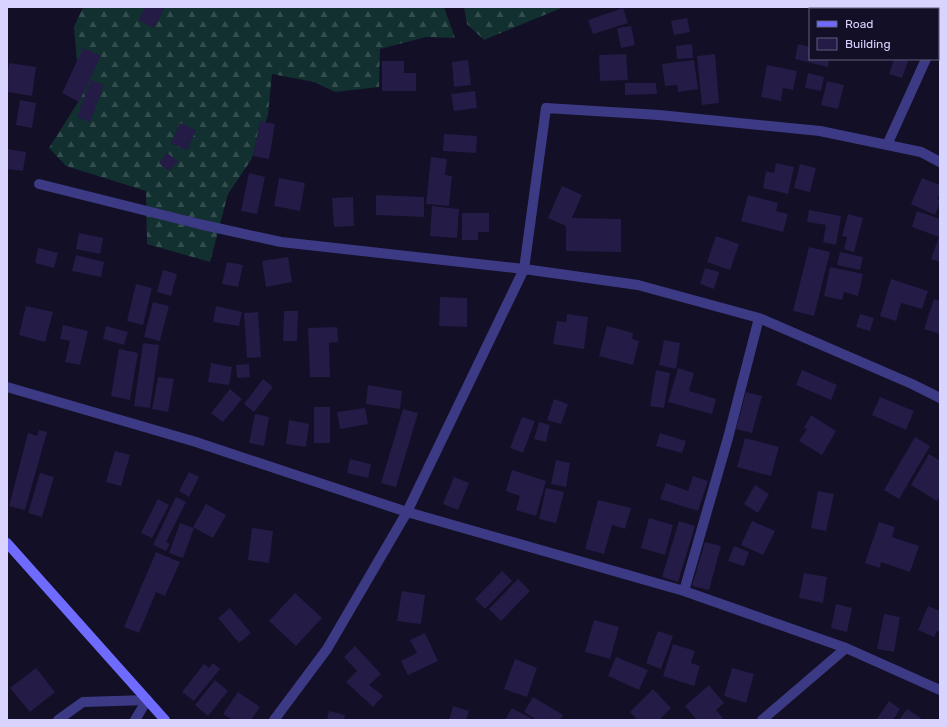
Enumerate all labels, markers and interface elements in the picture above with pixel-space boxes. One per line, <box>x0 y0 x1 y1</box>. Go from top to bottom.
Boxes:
legend <box>809 8 939 60</box>
text: Road <box>845 17 873 31</box>
text: Building <box>845 37 891 51</box>

